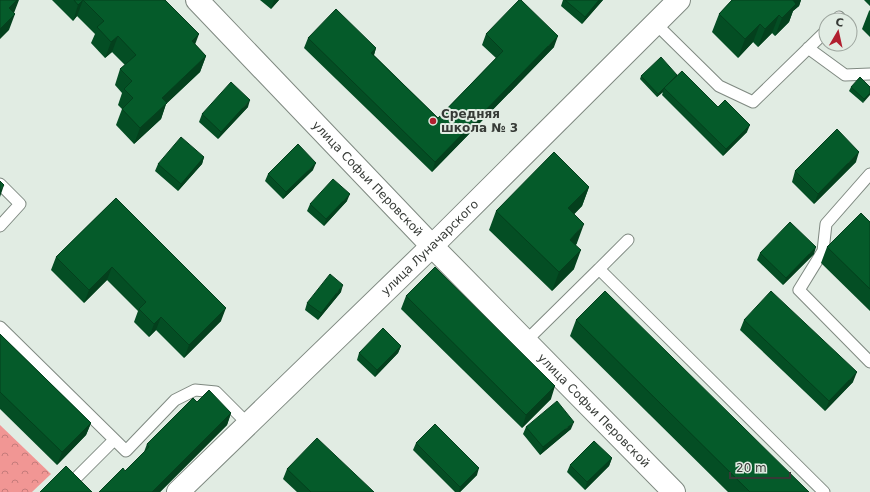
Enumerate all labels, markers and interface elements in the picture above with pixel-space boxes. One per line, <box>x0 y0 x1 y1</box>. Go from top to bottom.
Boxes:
north arrow <box>818 12 858 52</box>
text: С <box>834 16 844 30</box>
place label: Средняя школа № 3 <box>441 107 518 135</box>
marker: Средняя школа № 3 <box>428 116 438 126</box>
street label: улица Софьи Перовской <box>309 118 426 239</box>
street label: улица Луначарского <box>378 197 481 298</box>
street label: улица Софьи Перовской <box>535 351 653 470</box>
scale bar <box>730 454 790 480</box>
text: 20 m <box>736 461 767 475</box>

